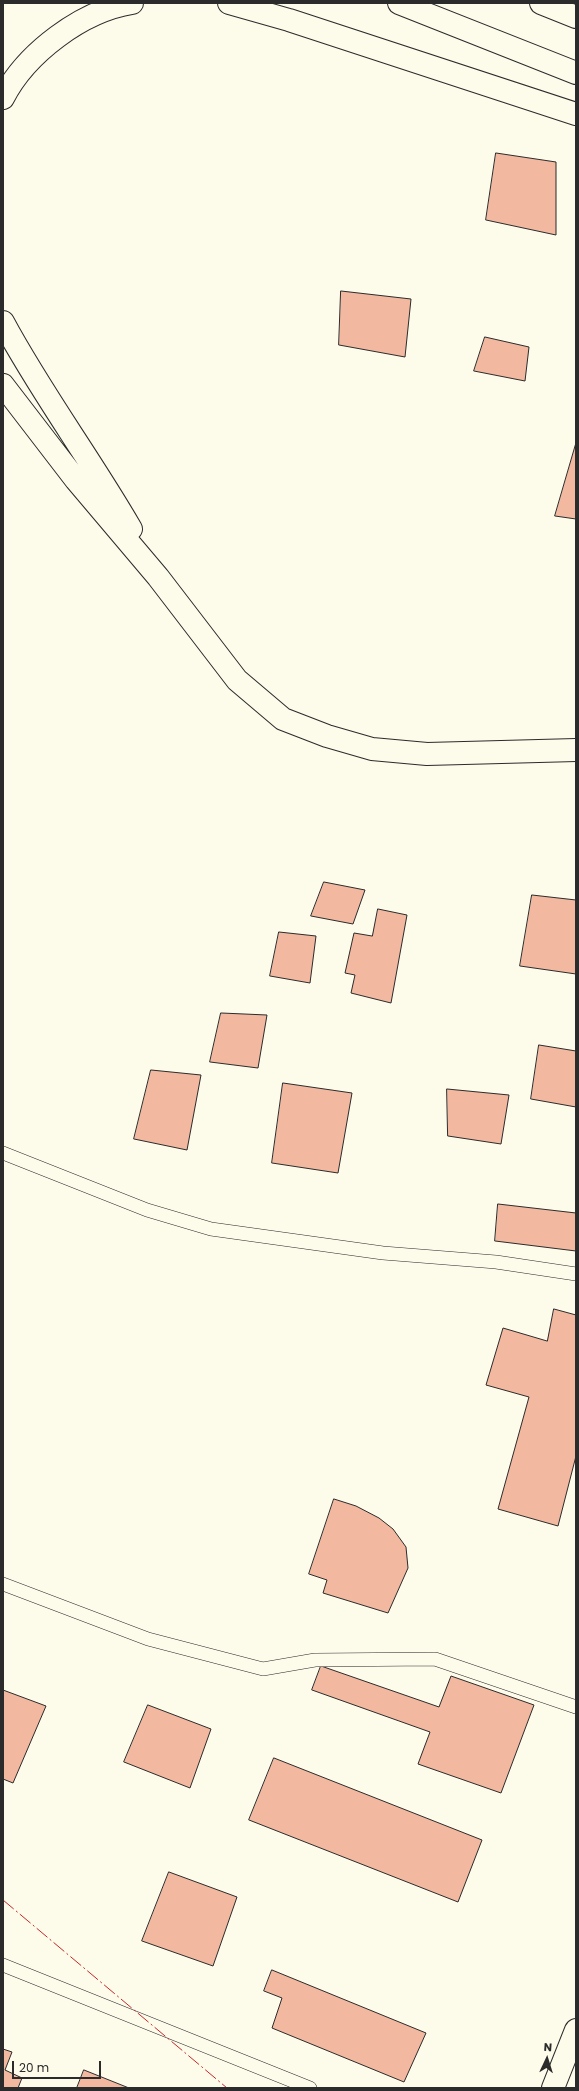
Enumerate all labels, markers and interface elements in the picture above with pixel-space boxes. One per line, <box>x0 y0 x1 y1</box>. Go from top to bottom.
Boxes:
north arrow <box>527 2039 567 2079</box>
text: N <box>543 2039 553 2055</box>
scale bar <box>14 2053 103 2079</box>
text: 20 m <box>19 2059 49 2076</box>

